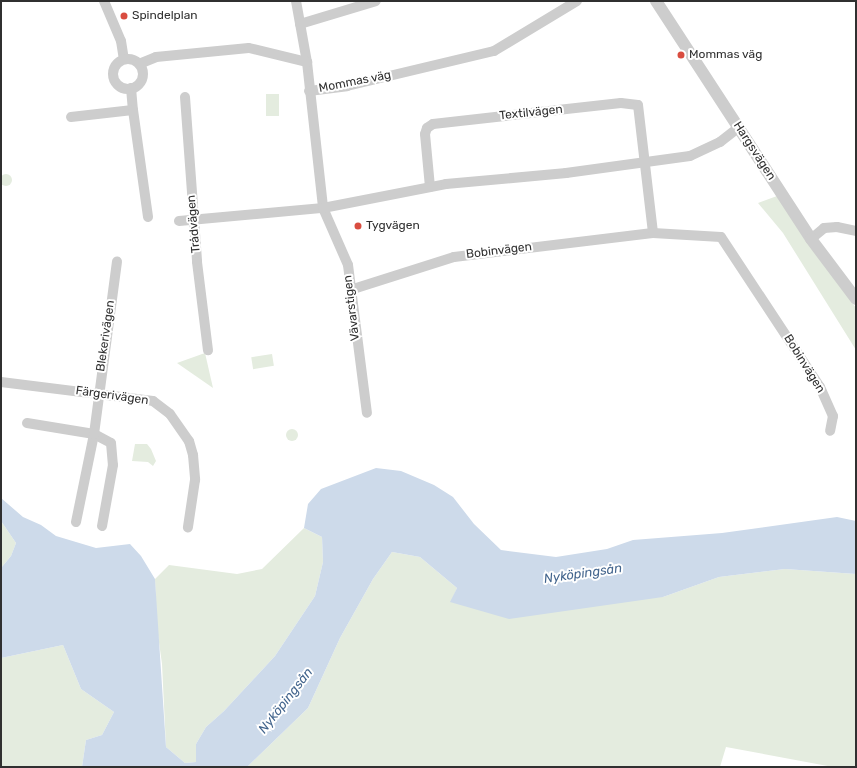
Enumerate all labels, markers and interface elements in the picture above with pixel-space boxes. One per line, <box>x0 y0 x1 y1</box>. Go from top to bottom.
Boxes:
place label: Spindelplan <box>132 9 198 23</box>
marker: Spindelplan <box>119 11 129 21</box>
place label: Mommas väg <box>689 48 763 62</box>
marker: Mommas väg <box>676 50 686 60</box>
street label: Mommas väg <box>317 68 393 96</box>
street label: Textilvägen <box>499 103 563 123</box>
street label: Hargsvägen <box>730 119 778 183</box>
street label: Trådvägen <box>184 194 204 254</box>
place label: Tygvägen <box>366 219 420 233</box>
marker: Tygvägen <box>353 221 363 231</box>
street label: Bobinvägen <box>465 240 533 262</box>
street label: Vävarstigen <box>341 274 363 342</box>
street label: Blekerivägen <box>94 299 118 373</box>
street label: Bobinvägen <box>780 332 828 396</box>
street label: Färgerivägen <box>75 384 149 408</box>
water label: Nyköpingsån <box>543 561 623 587</box>
water label: Nyköpingsån <box>256 665 316 737</box>

